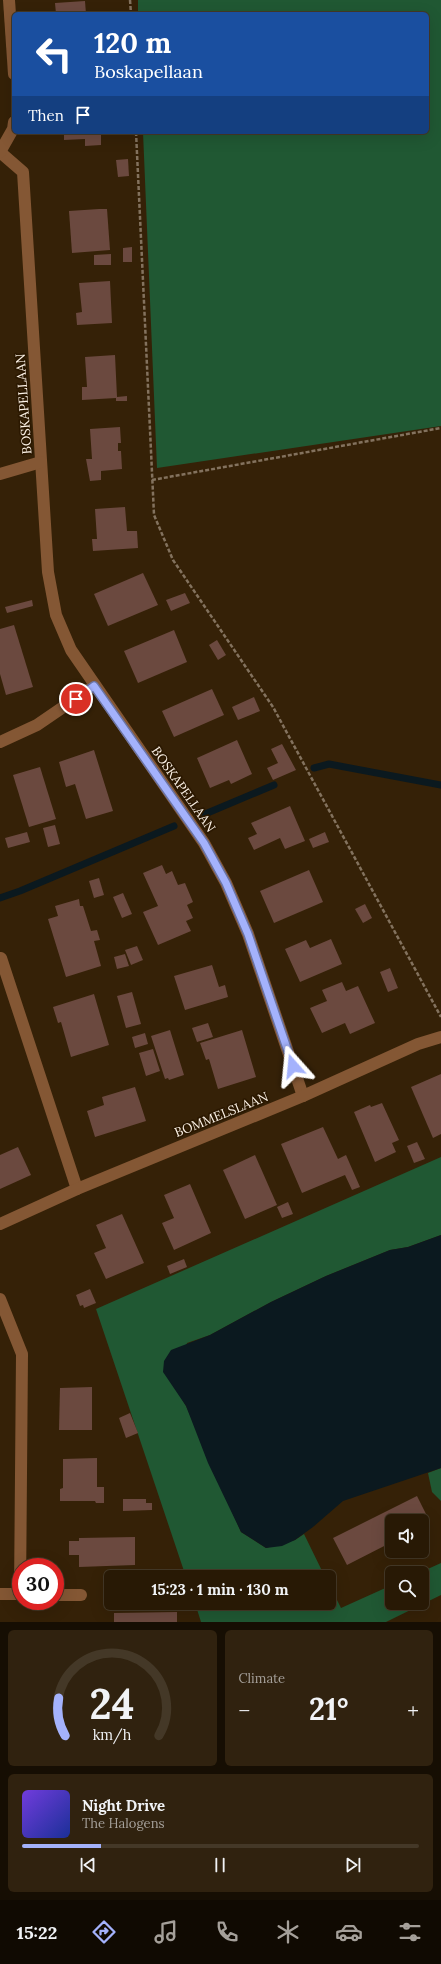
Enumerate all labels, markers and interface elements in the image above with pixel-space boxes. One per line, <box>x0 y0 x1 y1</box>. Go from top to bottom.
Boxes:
text: 120 m <box>94 25 171 61</box>
icon: left <box>28 28 80 80</box>
text: Boskapellaan <box>94 60 203 83</box>
icon: arrive <box>72 104 94 126</box>
text: Then <box>28 106 64 125</box>
street label: BOSKAPELLAAN <box>12 353 35 455</box>
pin <box>59 682 93 716</box>
icon: arrive <box>65 688 87 710</box>
street label: BOSKAPELLAAN <box>148 743 219 835</box>
position arrow <box>272 1045 314 1087</box>
street label: BOMMELSLAAN <box>172 1088 271 1141</box>
map controls <box>385 1514 429 1610</box>
button: sound <box>385 1514 429 1558</box>
speed limit sign: 30 <box>12 1558 64 1610</box>
button: search <box>385 1566 429 1610</box>
text: 15:23 · 1 min · 130 m <box>152 1580 288 1599</box>
text: Climate <box>239 1670 285 1687</box>
text: 24 <box>90 1677 135 1730</box>
text: 21° <box>309 1690 349 1728</box>
text: − <box>239 1696 250 1724</box>
text: + <box>407 1696 419 1724</box>
text: km/h <box>93 1726 132 1745</box>
text: Night Drive <box>82 1796 165 1815</box>
text: The Halogens <box>82 1815 165 1832</box>
icon: previous <box>77 1854 99 1876</box>
icon: pause <box>209 1854 231 1876</box>
icon: next <box>342 1854 364 1876</box>
icon: directions <box>90 1918 118 1946</box>
icon: music <box>152 1918 180 1946</box>
icon: phone <box>213 1918 241 1946</box>
icon: climate <box>274 1918 302 1946</box>
icon: car <box>335 1918 363 1946</box>
icon: filters <box>396 1918 424 1946</box>
text: 15:22 <box>17 1921 57 1944</box>

